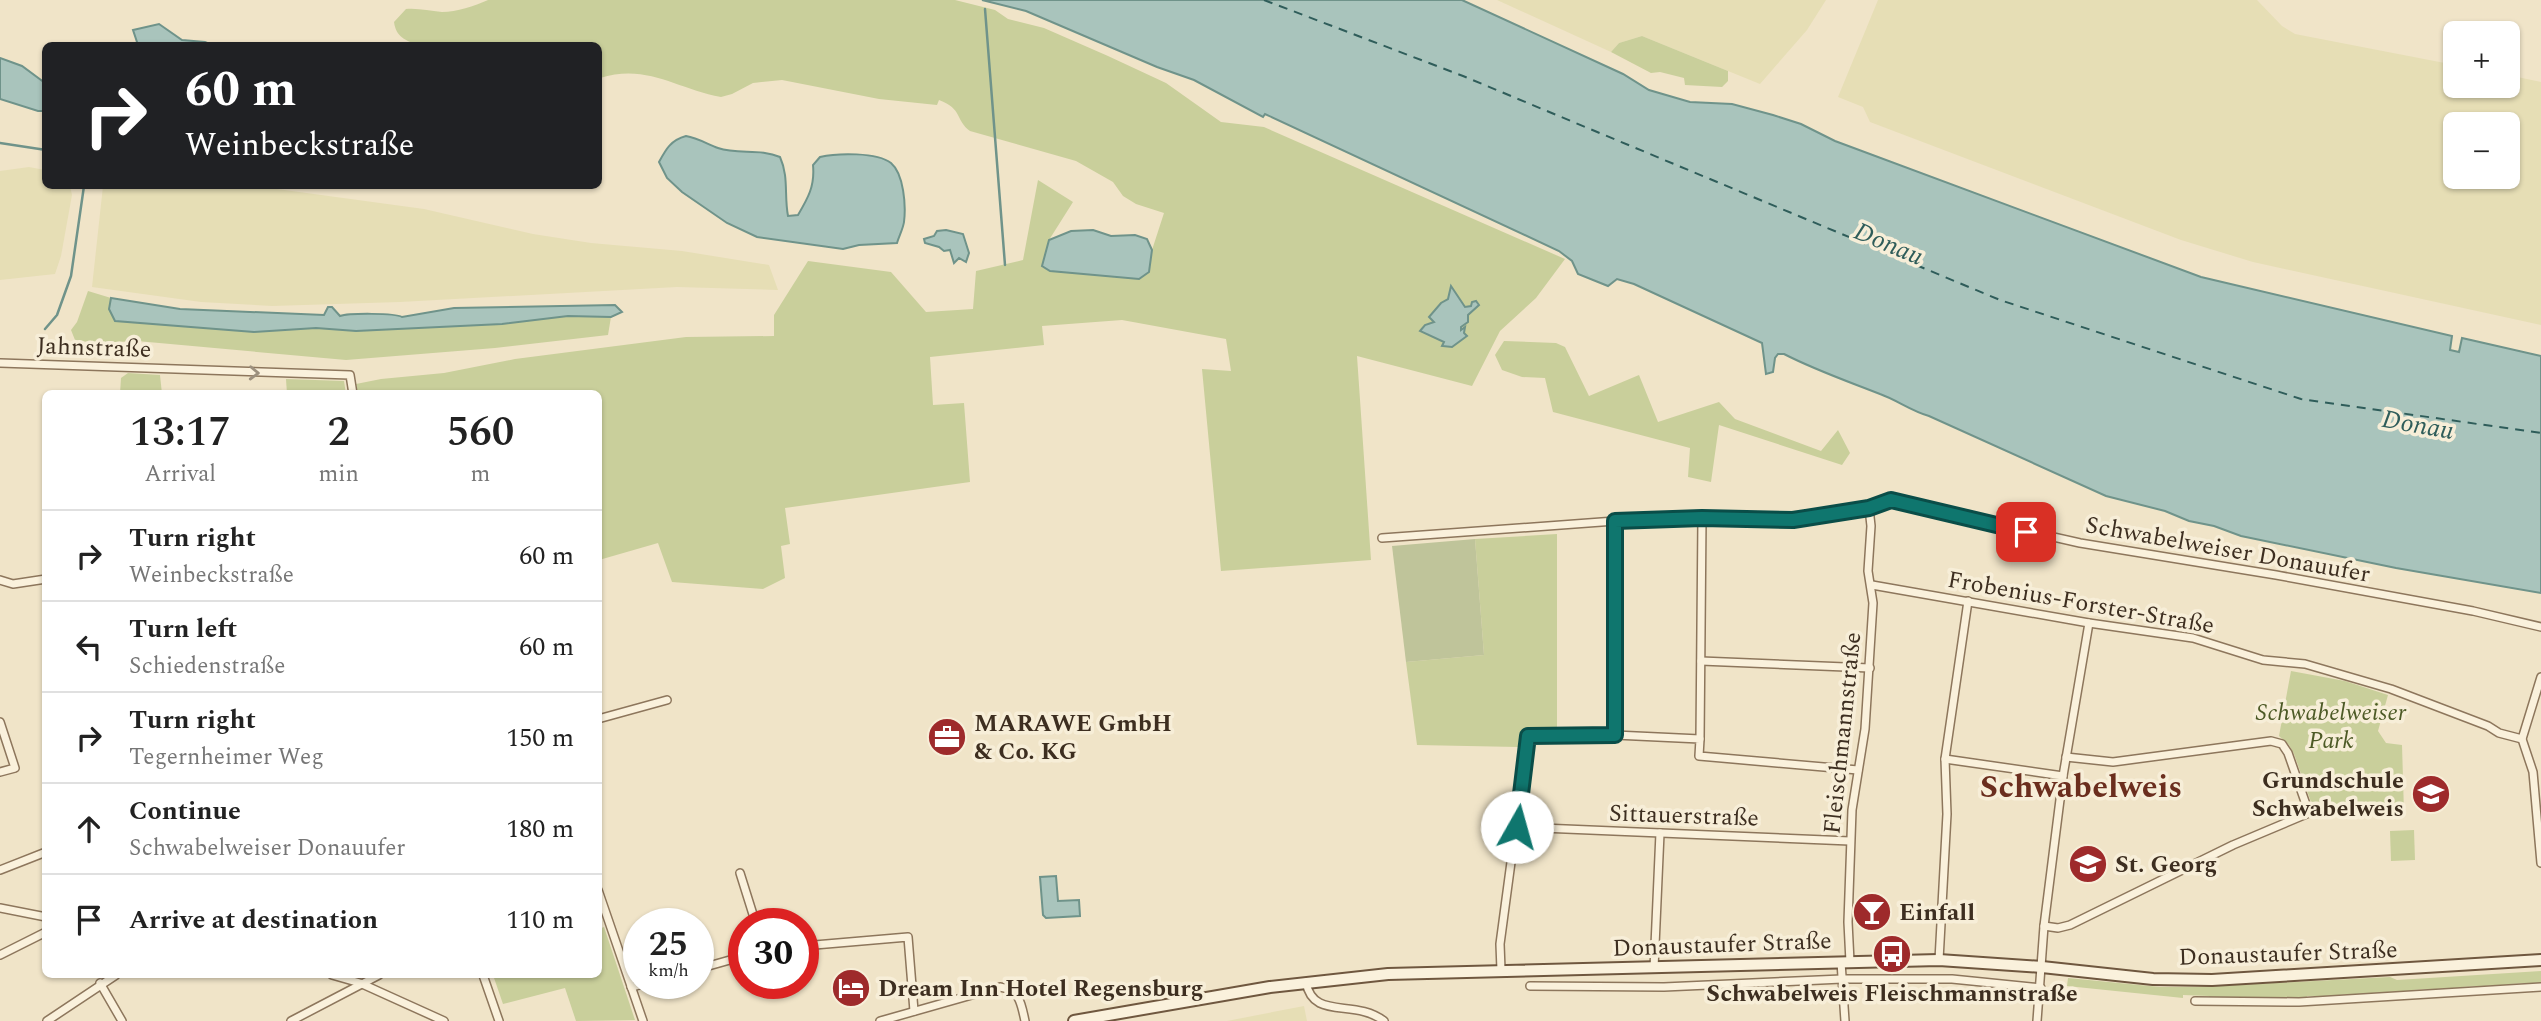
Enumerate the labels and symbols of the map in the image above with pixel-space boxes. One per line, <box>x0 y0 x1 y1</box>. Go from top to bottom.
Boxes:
water label: Donau <box>1848 211 1930 277</box>
street label: Jahnstraße <box>36 328 152 368</box>
one-way arrow <box>249 365 260 380</box>
water label: Donau <box>2379 399 2457 451</box>
pin <box>1996 502 2056 562</box>
street label: Schwabelweiser Donauufer <box>2083 507 2373 593</box>
street label: Frobenius-Forster-Straße <box>1945 562 2217 644</box>
street label: Fleischmannstraße <box>1814 630 1872 836</box>
park label: Schwabelweiser Park <box>2256 695 2407 759</box>
place label: MARAWE GmbH & Co. KG <box>974 706 1172 770</box>
office icon: MARAWE GmbH & Co. KG <box>926 716 968 758</box>
district label: Schwabelweis <box>1980 763 2182 812</box>
place label: Grundschule Schwabelweis <box>2252 763 2404 827</box>
school or university icon: Grundschule Schwabelweis <box>2410 773 2452 815</box>
position arrow <box>1480 790 1554 864</box>
street label: Sittauerstraße <box>1608 795 1760 837</box>
school or university icon: St. Georg <box>2067 843 2109 885</box>
place label: St. Georg <box>2115 847 2217 883</box>
bar icon: Einfall <box>1851 891 1893 933</box>
place label: Einfall <box>1899 895 1975 931</box>
speed limit sign: 30 <box>728 908 819 999</box>
street label: Donaustaufer Straße <box>1612 923 1832 967</box>
street label: Donaustaufer Straße <box>2178 932 2398 976</box>
bus stop icon: Schwabelweis Fleischmannstraße <box>1871 933 1913 975</box>
hotel icon: Dream Inn Hotel Regensburg <box>830 967 872 1009</box>
place label: Dream Inn Hotel Regensburg <box>878 971 1203 1007</box>
place label: Schwabelweis Fleischmannstraße <box>1706 976 2078 1012</box>

